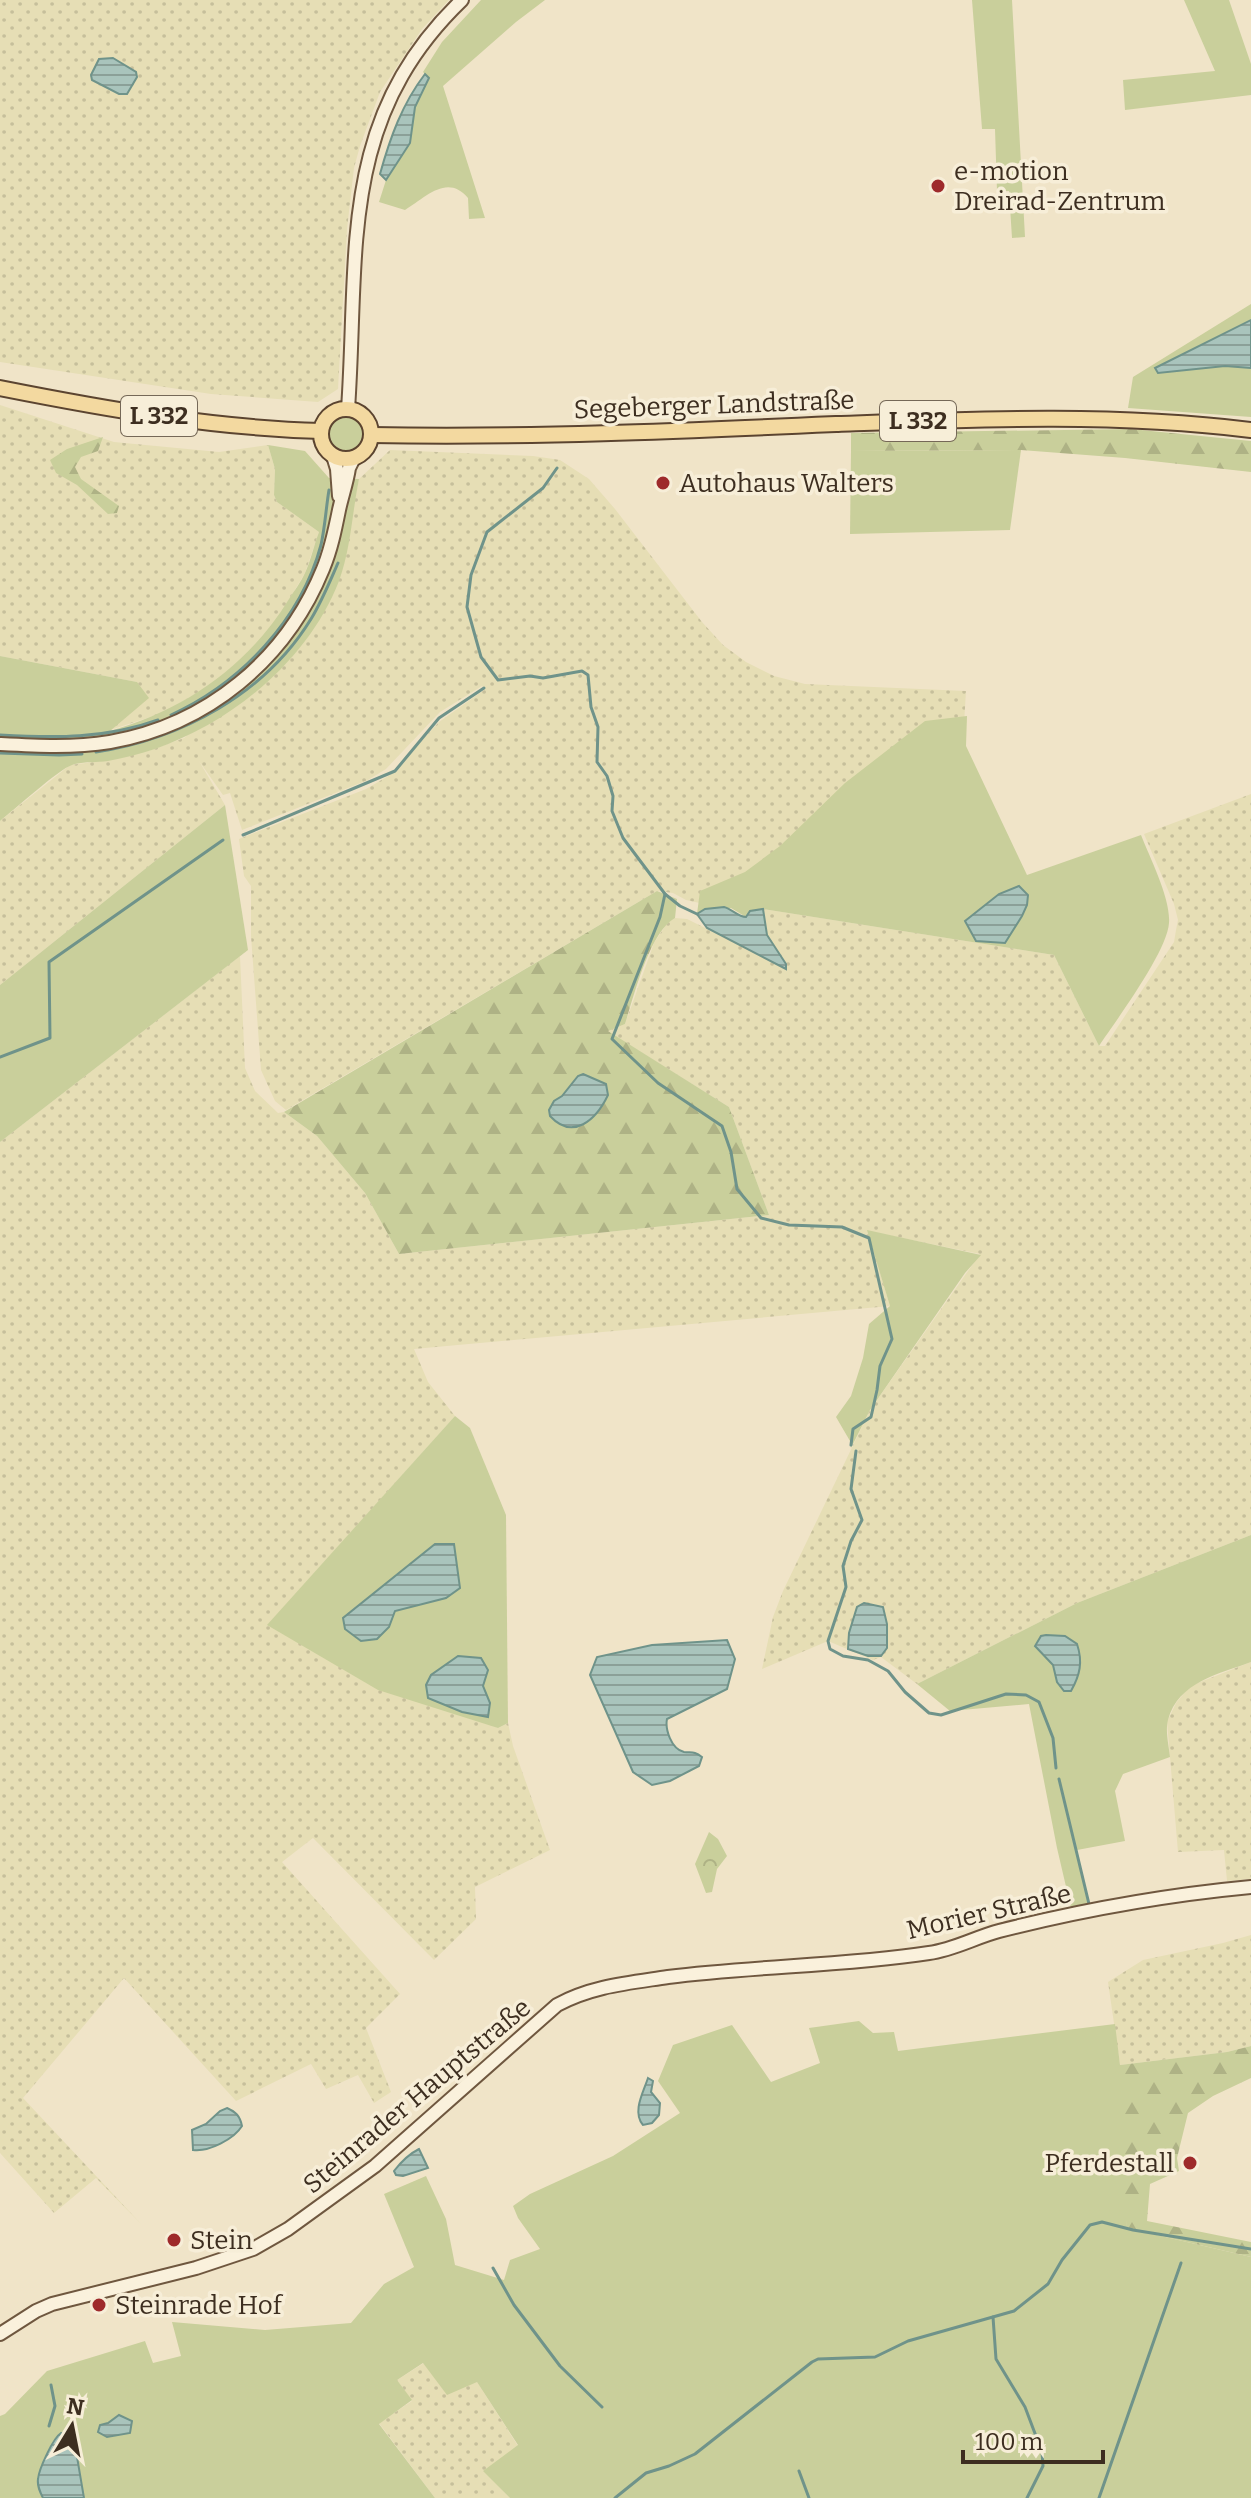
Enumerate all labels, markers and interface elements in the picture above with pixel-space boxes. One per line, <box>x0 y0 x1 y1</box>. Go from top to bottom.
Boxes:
place label: e-motion Dreirad-Zentrum <box>954 156 1166 217</box>
marker: e-motion Dreirad-Zentrum <box>929 177 947 195</box>
street label: Segeberger Landstraße <box>573 385 855 425</box>
road number: L 332 <box>121 396 197 436</box>
road number: L 332 <box>880 401 956 441</box>
place label: Autohaus Walters <box>679 468 894 499</box>
marker: Autohaus Walters <box>654 474 672 492</box>
street label: Morier Straße <box>904 1878 1074 1946</box>
street label: Steinrader Hauptstraße <box>297 1992 537 2200</box>
place label: Pferdestall <box>1044 2148 1174 2179</box>
marker: Pferdestall <box>1181 2154 1199 2172</box>
place label: Stein <box>190 2225 253 2256</box>
marker: Stein <box>165 2231 183 2249</box>
place label: Steinrade Hof <box>115 2290 284 2321</box>
marker: Steinrade Hof <box>90 2296 108 2314</box>
north arrow <box>32 2386 112 2466</box>
text: N <box>65 2392 86 2422</box>
scale bar <box>963 2414 1103 2464</box>
text: 100 m <box>975 2428 1043 2456</box>

